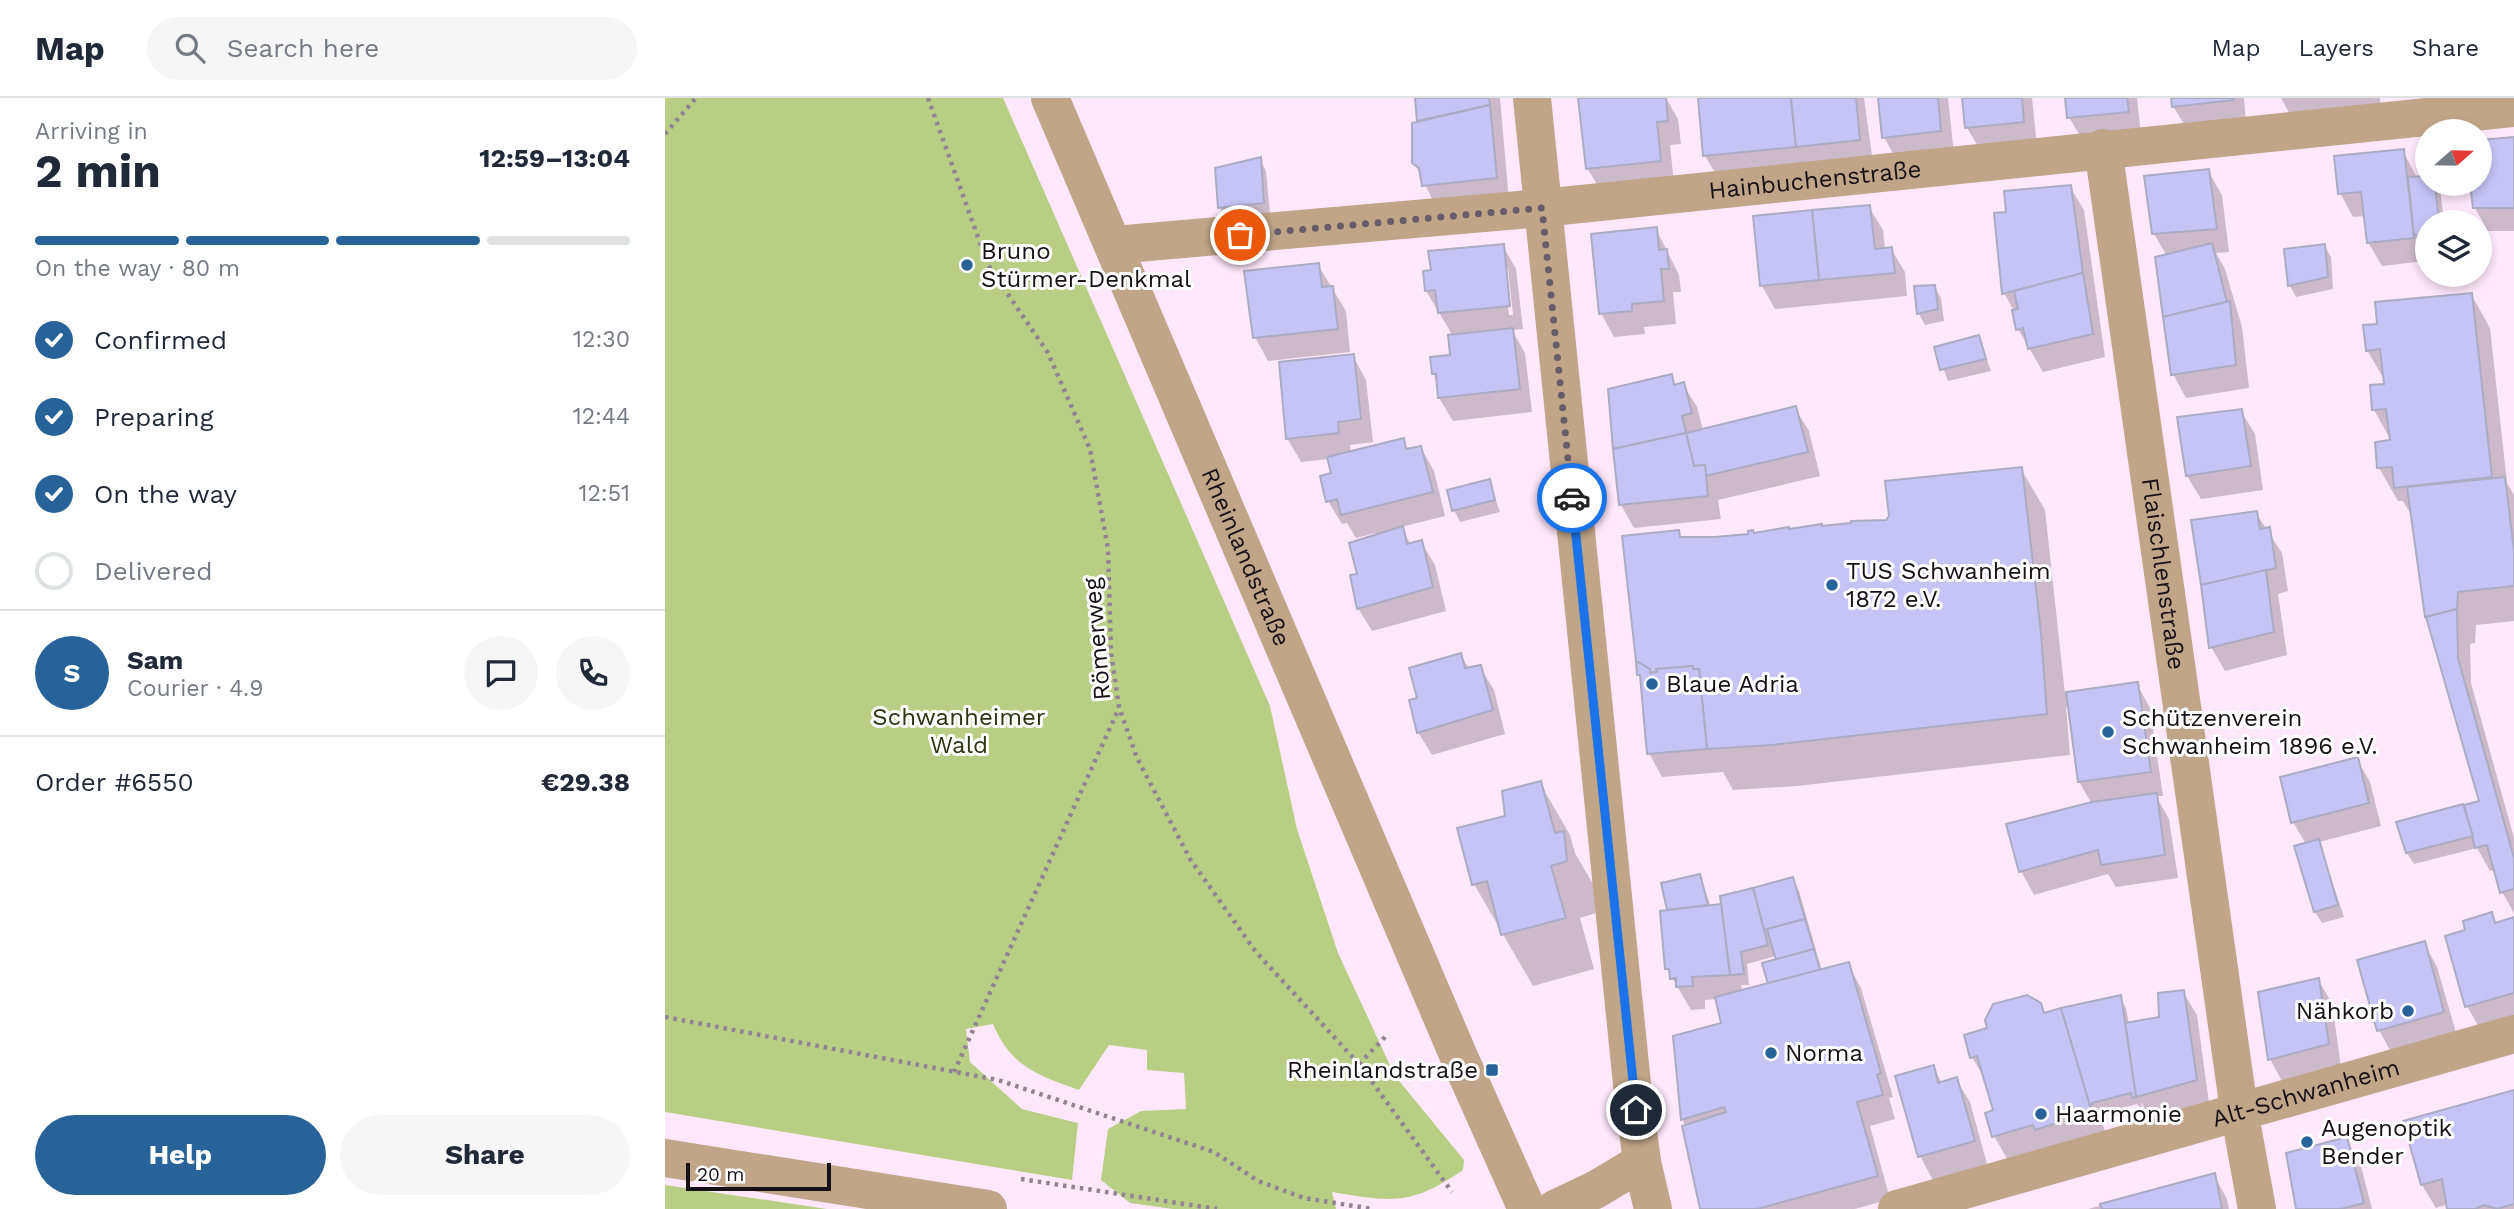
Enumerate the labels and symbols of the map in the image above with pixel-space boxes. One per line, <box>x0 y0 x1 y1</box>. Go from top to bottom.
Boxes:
north arrow <box>2415 119 2492 196</box>
street label: Hainbuchenstraße <box>1707 155 1923 205</box>
pin <box>1210 205 1270 265</box>
place label: Bruno Stürmer-Denkmal <box>981 237 1192 293</box>
marker: Bruno Stürmer-Denkmal <box>959 257 975 273</box>
courier <box>1537 463 1607 533</box>
street label: Rheinlandstraße <box>1195 464 1296 650</box>
street label: Flaischlenstraße <box>2136 476 2191 672</box>
place label: TUS Schwanheim 1872 e.V. <box>1846 557 2051 613</box>
street label: Römerweg <box>1078 576 1116 701</box>
marker: TUS Schwanheim 1872 e.V. <box>1824 577 1840 593</box>
place label: Blaue Adria <box>1666 670 1799 698</box>
marker: Blaue Adria <box>1644 676 1660 692</box>
park label: Schwanheimer Wald <box>872 703 1046 759</box>
place label: Schützenverein Schwanheim 1896 e.V. <box>2122 704 2378 760</box>
marker: Schützenverein Schwanheim 1896 e.V. <box>2100 724 2116 740</box>
place label: Nähkorb <box>2296 997 2394 1025</box>
marker: Nähkorb <box>2400 1003 2416 1019</box>
place label: Norma <box>1785 1039 1863 1067</box>
marker: Norma <box>1763 1045 1779 1061</box>
street label: Alt-Schwanheim <box>2209 1053 2403 1133</box>
place label: Rheinlandstraße <box>1287 1056 1478 1084</box>
marker: Rheinlandstraße <box>1484 1062 1500 1078</box>
pin <box>1606 1080 1666 1140</box>
place label: Haarmonie <box>2055 1100 2182 1128</box>
marker: Haarmonie <box>2033 1106 2049 1122</box>
place label: Augenoptik Bender <box>2321 1114 2453 1170</box>
marker: Augenoptik Bender <box>2299 1134 2315 1150</box>
scale bar <box>686 1160 831 1192</box>

